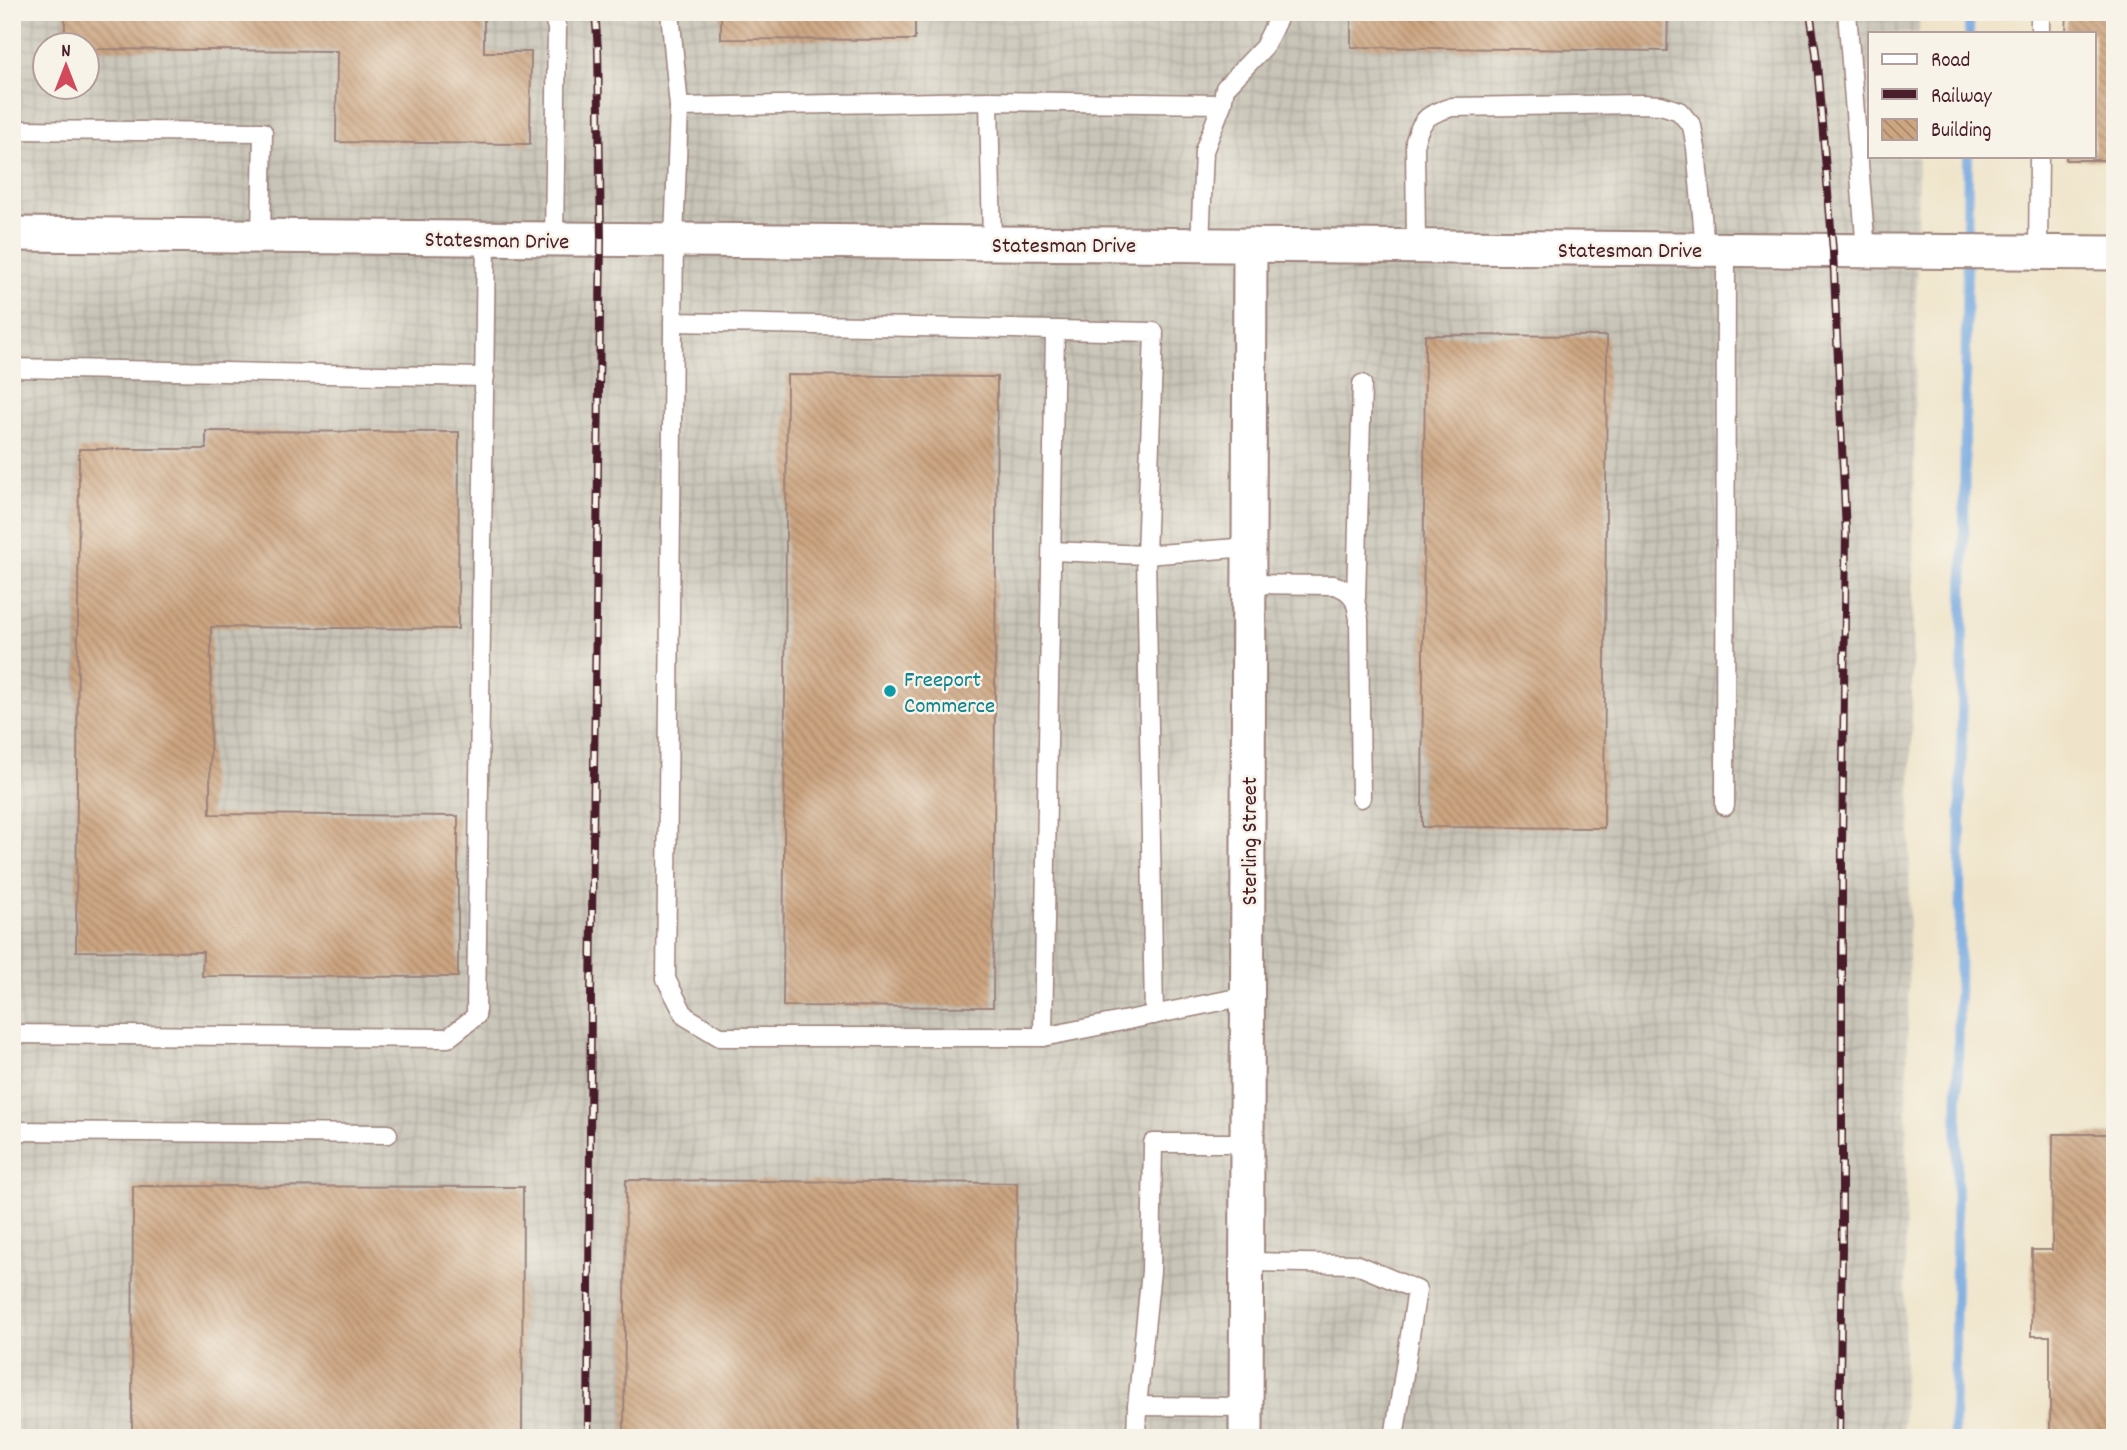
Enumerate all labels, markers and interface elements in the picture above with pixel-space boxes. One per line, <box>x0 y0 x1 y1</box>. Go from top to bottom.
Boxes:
north arrow <box>32 32 102 102</box>
legend <box>1868 32 2096 158</box>
text: N <box>61 39 71 66</box>
text: Road <box>1931 47 1970 77</box>
text: Railway <box>1931 83 1992 113</box>
text: Building <box>1931 117 1991 147</box>
street label: Statesman Drive <box>424 225 569 260</box>
street label: Statesman Drive <box>992 231 1136 264</box>
street label: Statesman Drive <box>1558 236 1702 269</box>
place label: Freeport Commerce <box>904 665 995 724</box>
marker: Freeport Commerce <box>882 683 898 699</box>
street label: Sterling Street <box>1235 777 1268 905</box>

